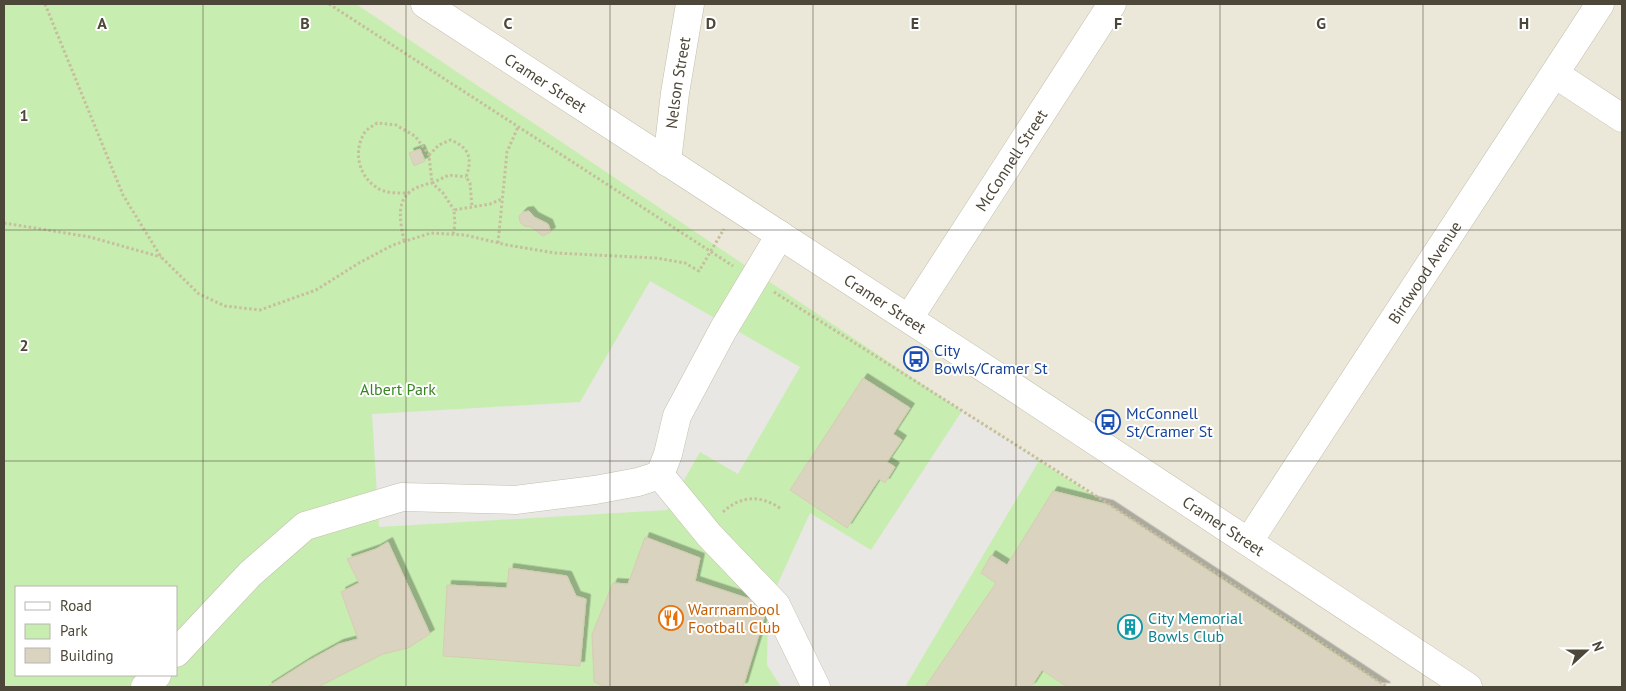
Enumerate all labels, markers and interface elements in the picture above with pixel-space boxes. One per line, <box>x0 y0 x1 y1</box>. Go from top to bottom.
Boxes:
text: A <box>97 13 107 33</box>
text: B <box>300 13 310 33</box>
text: C <box>504 13 513 33</box>
text: D <box>706 13 716 33</box>
text: E <box>911 13 919 33</box>
text: F <box>1114 13 1122 33</box>
text: G <box>1316 13 1326 33</box>
text: H <box>1519 13 1529 33</box>
street label: Nelson Street <box>661 35 694 130</box>
street label: Cramer Street <box>501 49 591 117</box>
text: 1 <box>19 105 29 125</box>
street label: McConnell Street <box>971 105 1052 215</box>
street label: Birdwood Avenue <box>1384 217 1466 328</box>
street label: Cramer Street <box>840 269 930 338</box>
text: 2 <box>19 335 29 355</box>
place label: City Bowls/Cramer St <box>934 340 1048 378</box>
bus stop icon: City Bowls/Cramer St <box>903 346 929 372</box>
park label: Albert Park <box>360 379 436 399</box>
place label: McConnell St/Cramer St <box>1126 403 1213 441</box>
bus stop icon: McConnell St/Cramer St <box>1095 409 1121 435</box>
street label: Cramer Street <box>1179 491 1269 560</box>
legend <box>15 586 178 676</box>
text: Road <box>60 596 92 615</box>
place label: Warrnambool Football Club <box>688 599 780 637</box>
restaurant icon: Warrnambool Football Club <box>658 605 684 631</box>
place label: City Memorial Bowls Club <box>1148 608 1243 646</box>
building icon: City Memorial Bowls Club <box>1117 614 1143 640</box>
text: Park <box>60 621 88 640</box>
north arrow <box>1561 626 1611 676</box>
text: N <box>1588 639 1608 654</box>
text: Building <box>60 646 114 665</box>

